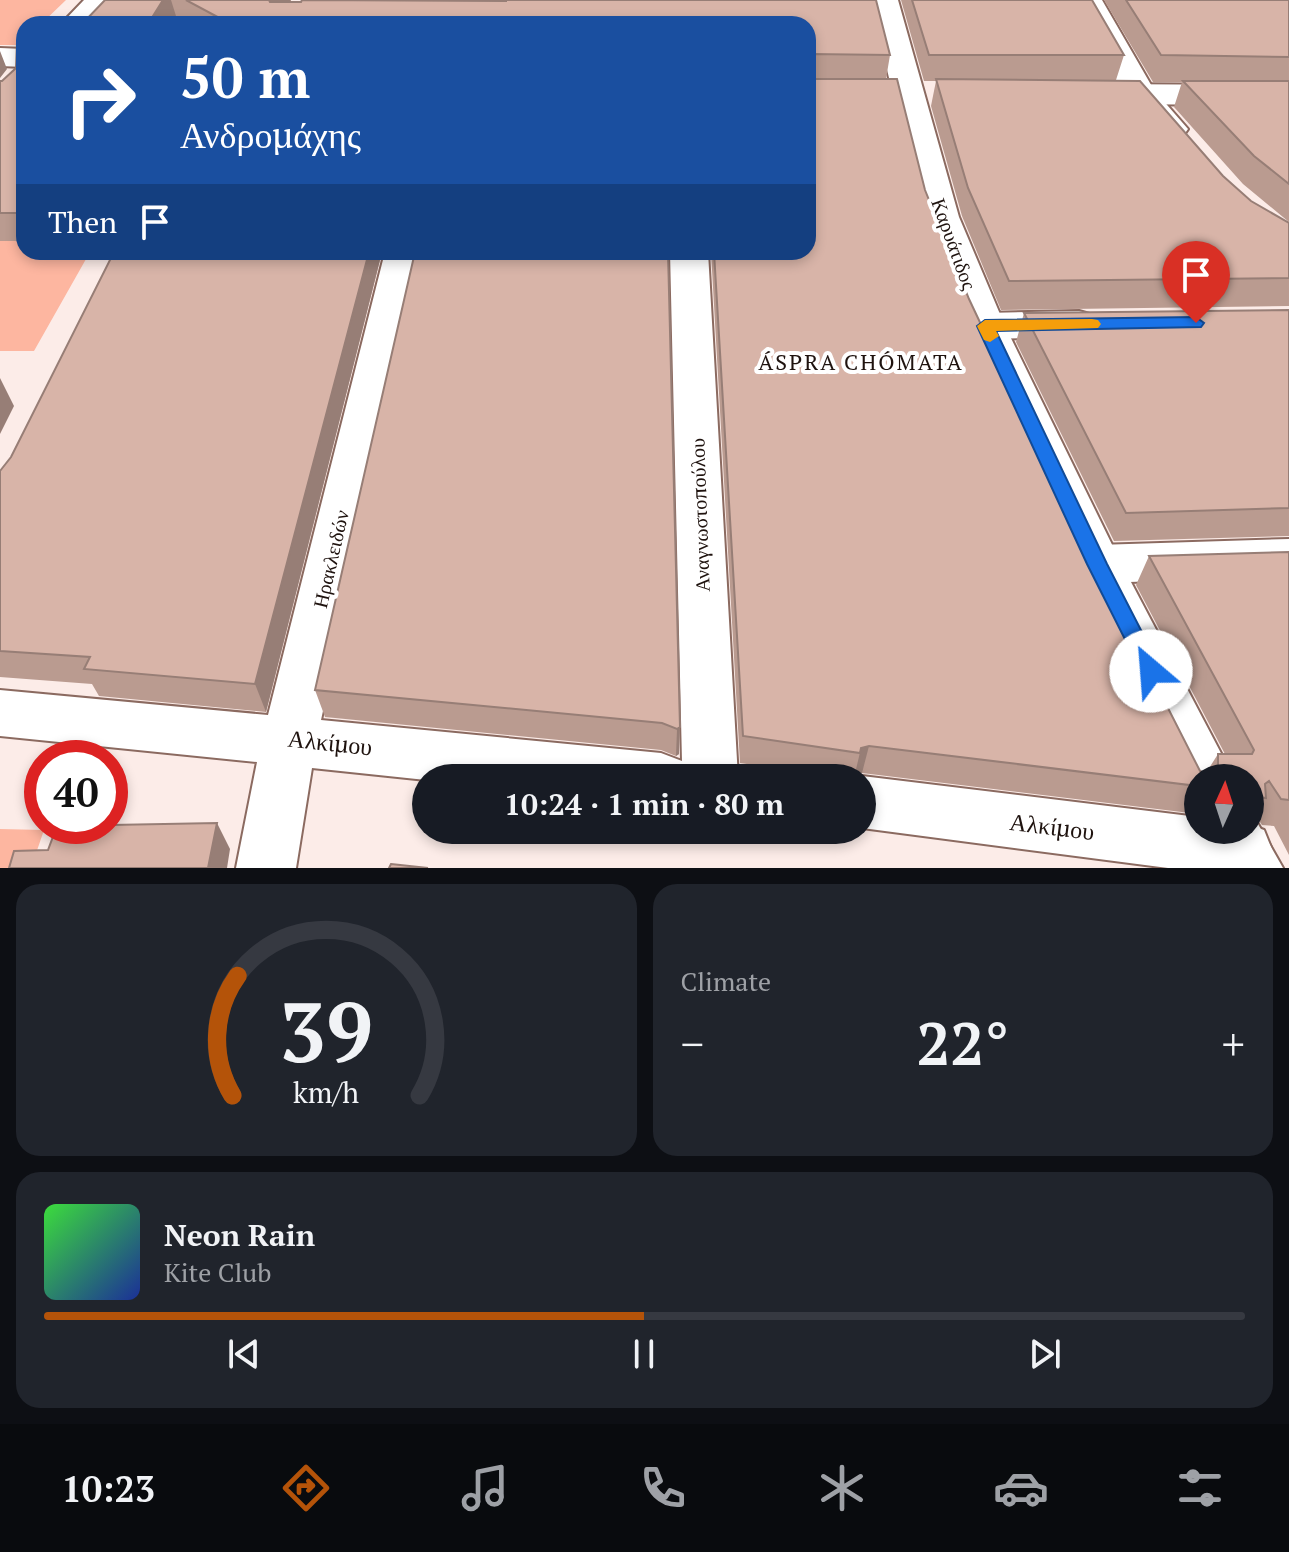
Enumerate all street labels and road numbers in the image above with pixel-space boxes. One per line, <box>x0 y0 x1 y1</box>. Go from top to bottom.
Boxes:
street label: Καρυάτιδος <box>925 194 983 293</box>
street label: Αναγνωστοπούλου <box>683 437 716 593</box>
street label: Ηρακλειδών <box>306 507 355 611</box>
street label: Αλκίμου <box>286 722 374 762</box>
street label: Αλκίμου <box>1008 805 1096 847</box>

